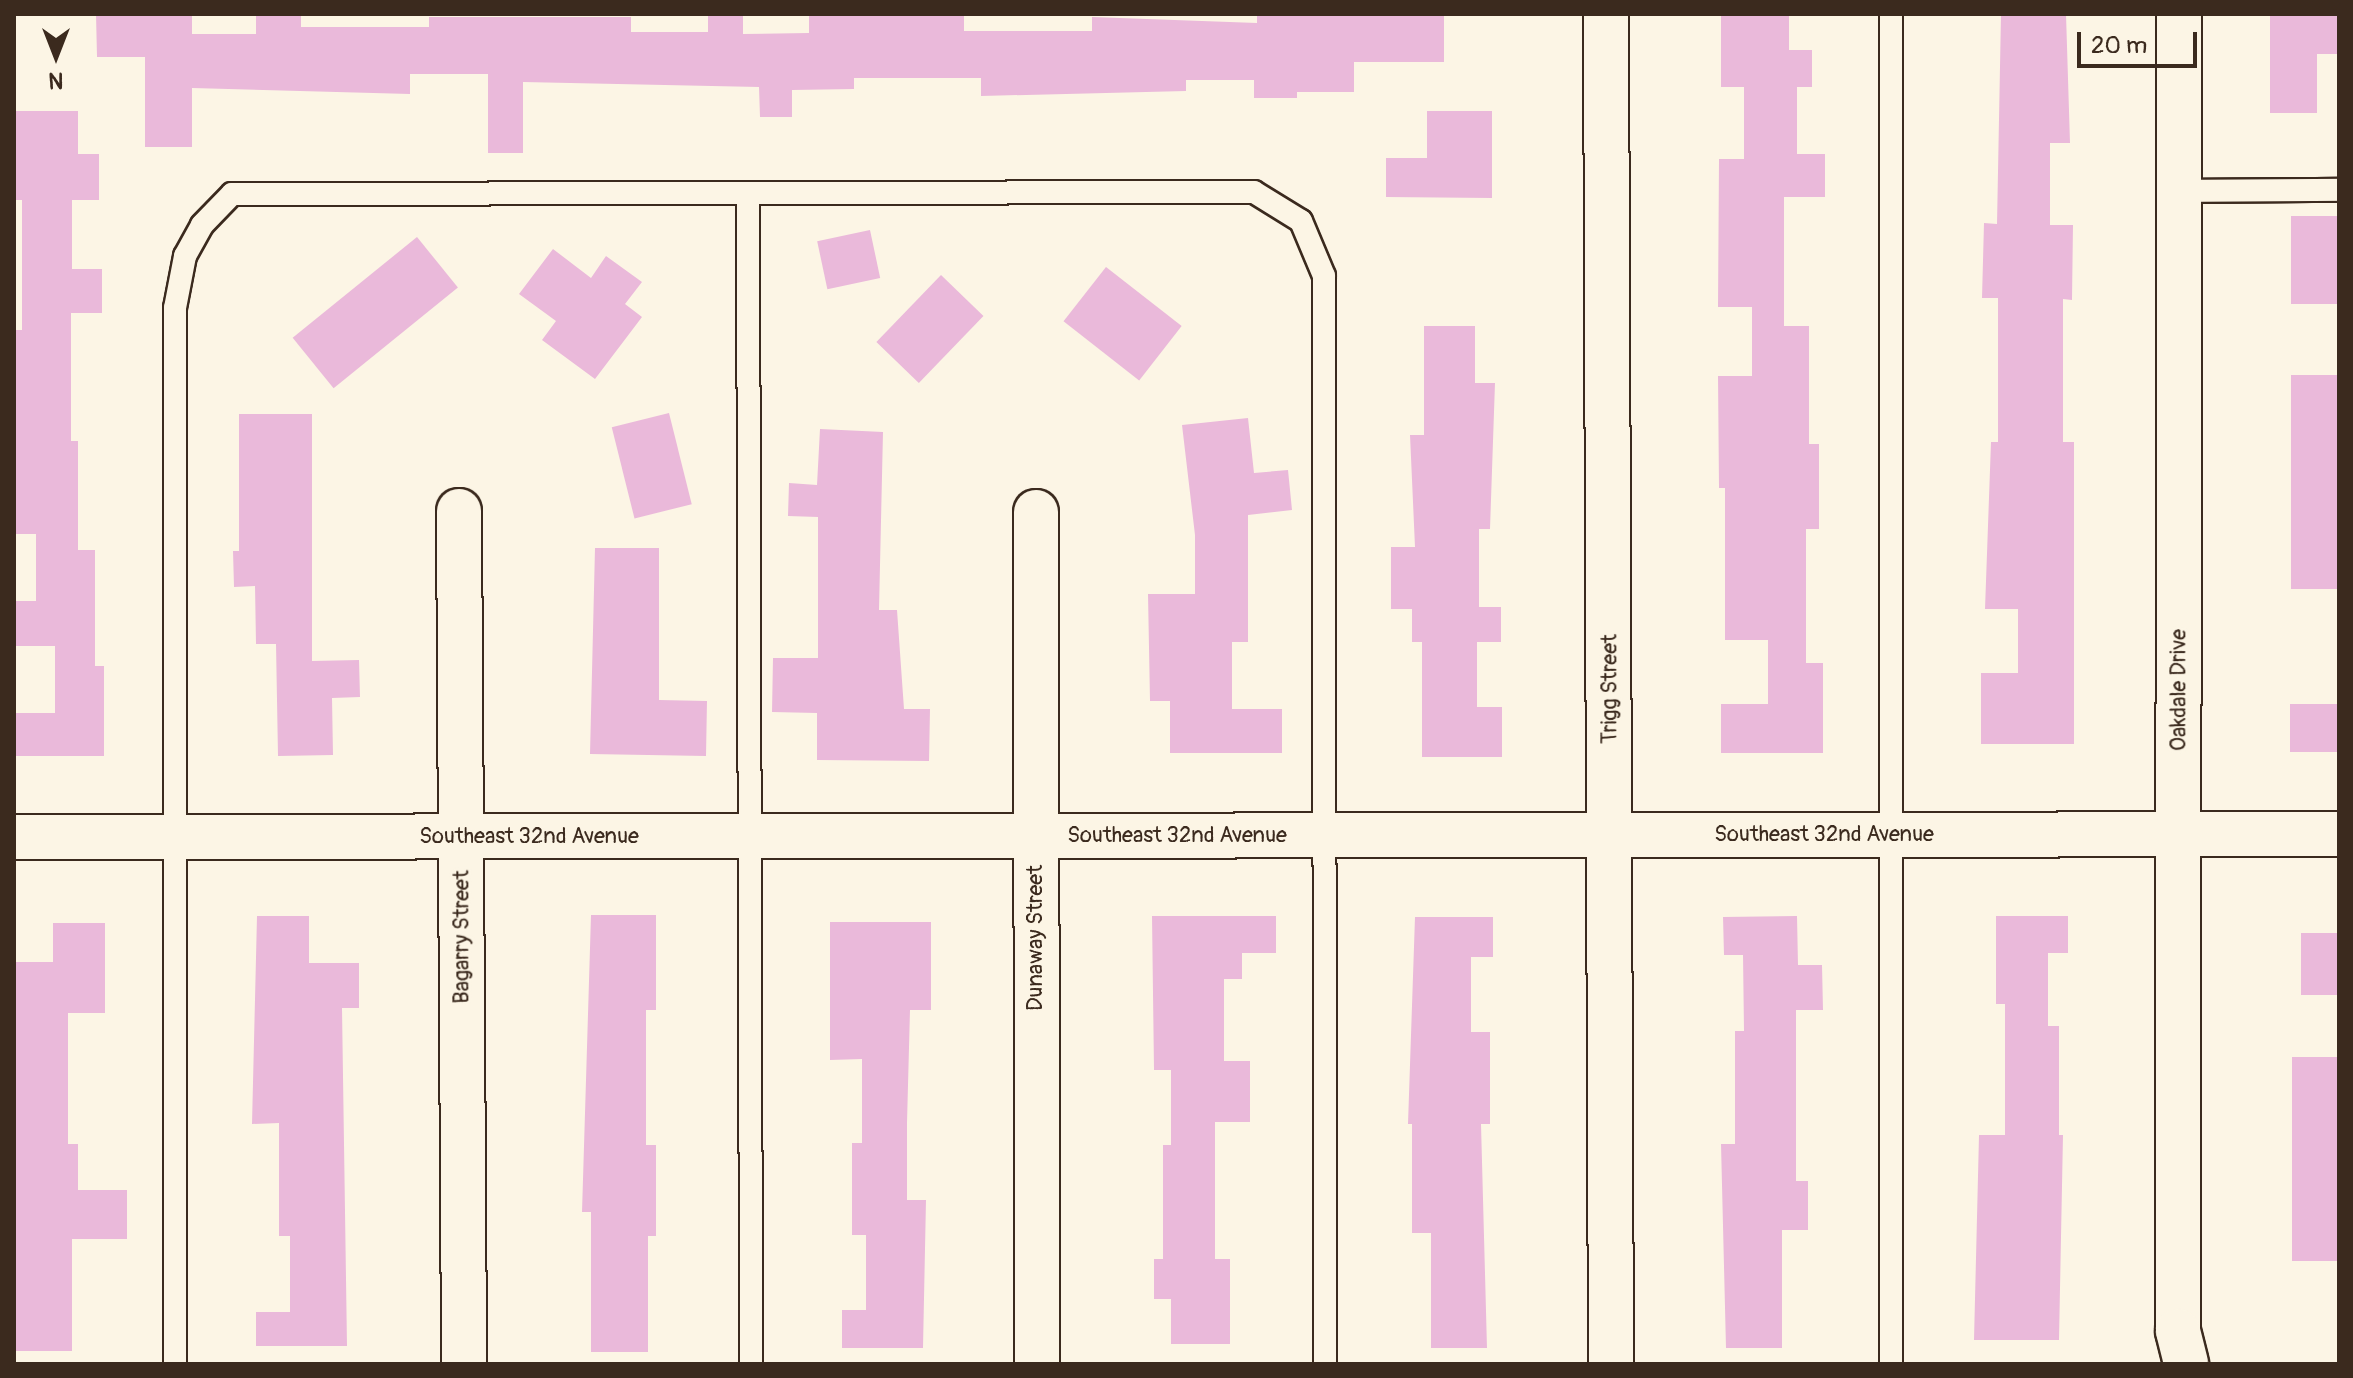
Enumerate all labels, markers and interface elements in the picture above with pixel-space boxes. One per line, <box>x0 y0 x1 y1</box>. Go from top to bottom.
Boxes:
north arrow <box>16 16 96 96</box>
scale bar <box>2081 16 2201 66</box>
text: 20 m <box>2091 31 2147 60</box>
text: N <box>49 66 63 94</box>
street label: Oakdale Drive <box>2166 629 2192 751</box>
street label: Trigg Street <box>1597 634 1623 744</box>
street label: Southeast 32nd Avenue <box>1714 822 1934 848</box>
street label: Southeast 32nd Avenue <box>1067 823 1287 849</box>
street label: Southeast 32nd Avenue <box>419 824 639 850</box>
street label: Dunaway Street <box>1023 865 1049 1011</box>
street label: Bagarry Street <box>449 870 475 1004</box>

